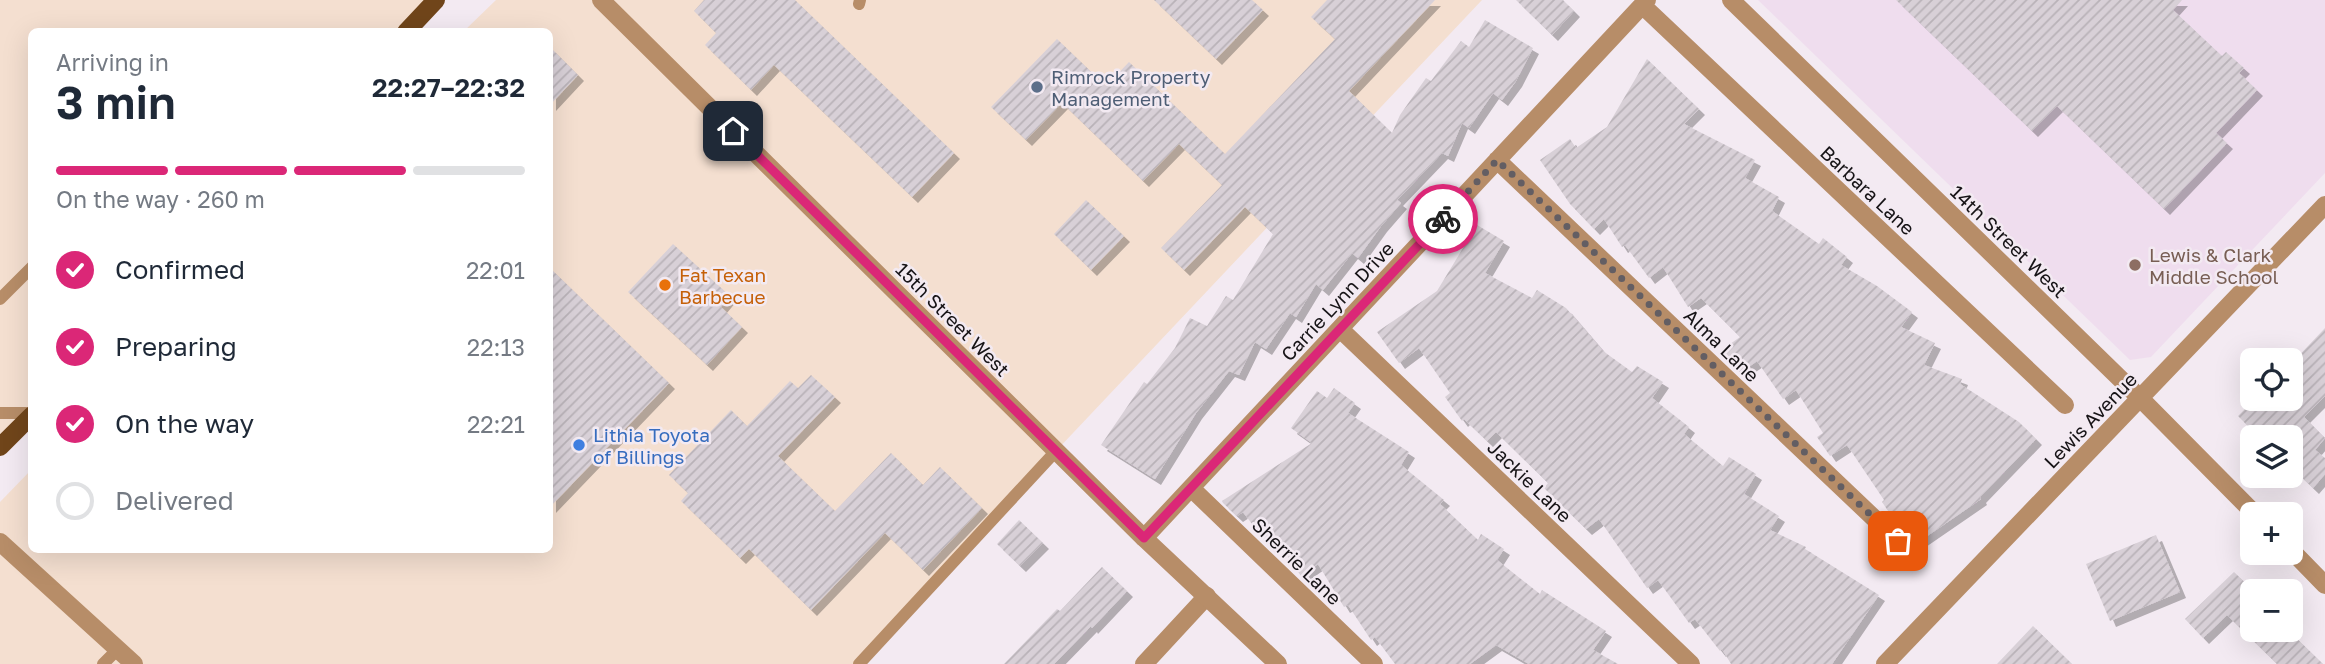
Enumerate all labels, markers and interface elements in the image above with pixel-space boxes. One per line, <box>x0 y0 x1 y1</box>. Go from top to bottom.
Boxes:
text: Arriving in <box>56 48 169 76</box>
place label: Rimrock Property Management <box>1051 65 1211 110</box>
text: 22:27–22:32 <box>372 72 525 103</box>
text: 3 min <box>56 74 176 129</box>
marker: Rimrock Property Management <box>1029 79 1045 95</box>
pin <box>703 101 763 161</box>
icon: home <box>714 112 752 150</box>
street label: Barbara Lane <box>1816 141 1920 239</box>
street label: 14th Street West <box>1946 180 2072 302</box>
courier <box>1408 184 1478 254</box>
text: On the way · 260 m <box>56 185 265 213</box>
icon: bike <box>1424 200 1462 238</box>
street label: Carrie Lynn Drive <box>1276 237 1398 365</box>
place label: Lewis & Clark Middle School <box>2149 243 2279 288</box>
icon: check <box>56 251 94 289</box>
text: Confirmed <box>115 254 245 285</box>
text: 22:01 <box>466 256 525 284</box>
street label: 15th Street West <box>891 257 1015 381</box>
marker: Lewis & Clark Middle School <box>2127 257 2143 273</box>
place label: Fat Texan Barbecue <box>679 263 766 308</box>
marker: Fat Texan Barbecue <box>657 277 673 293</box>
street label: Alma Lane <box>1680 304 1764 386</box>
icon: check <box>56 328 94 366</box>
text: Preparing <box>115 331 237 362</box>
text: 22:13 <box>467 333 525 361</box>
map controls <box>2240 348 2303 642</box>
button: locate <box>2240 348 2303 411</box>
street label: Lewis Avenue <box>2039 367 2141 473</box>
icon: check <box>56 405 94 443</box>
text: On the way <box>115 408 254 439</box>
text: 22:21 <box>467 410 525 438</box>
place label: Lithia Toyota of Billings <box>593 423 710 468</box>
button: layers <box>2240 425 2303 488</box>
street label: Jackie Lane <box>1483 435 1577 527</box>
marker: Lithia Toyota of Billings <box>571 437 587 453</box>
text: Delivered <box>115 485 234 516</box>
button: + <box>2240 502 2303 565</box>
pin <box>1868 511 1928 571</box>
street label: Sherrie Lane <box>1248 513 1346 609</box>
icon: bag <box>1879 522 1917 560</box>
button: − <box>2240 579 2303 642</box>

